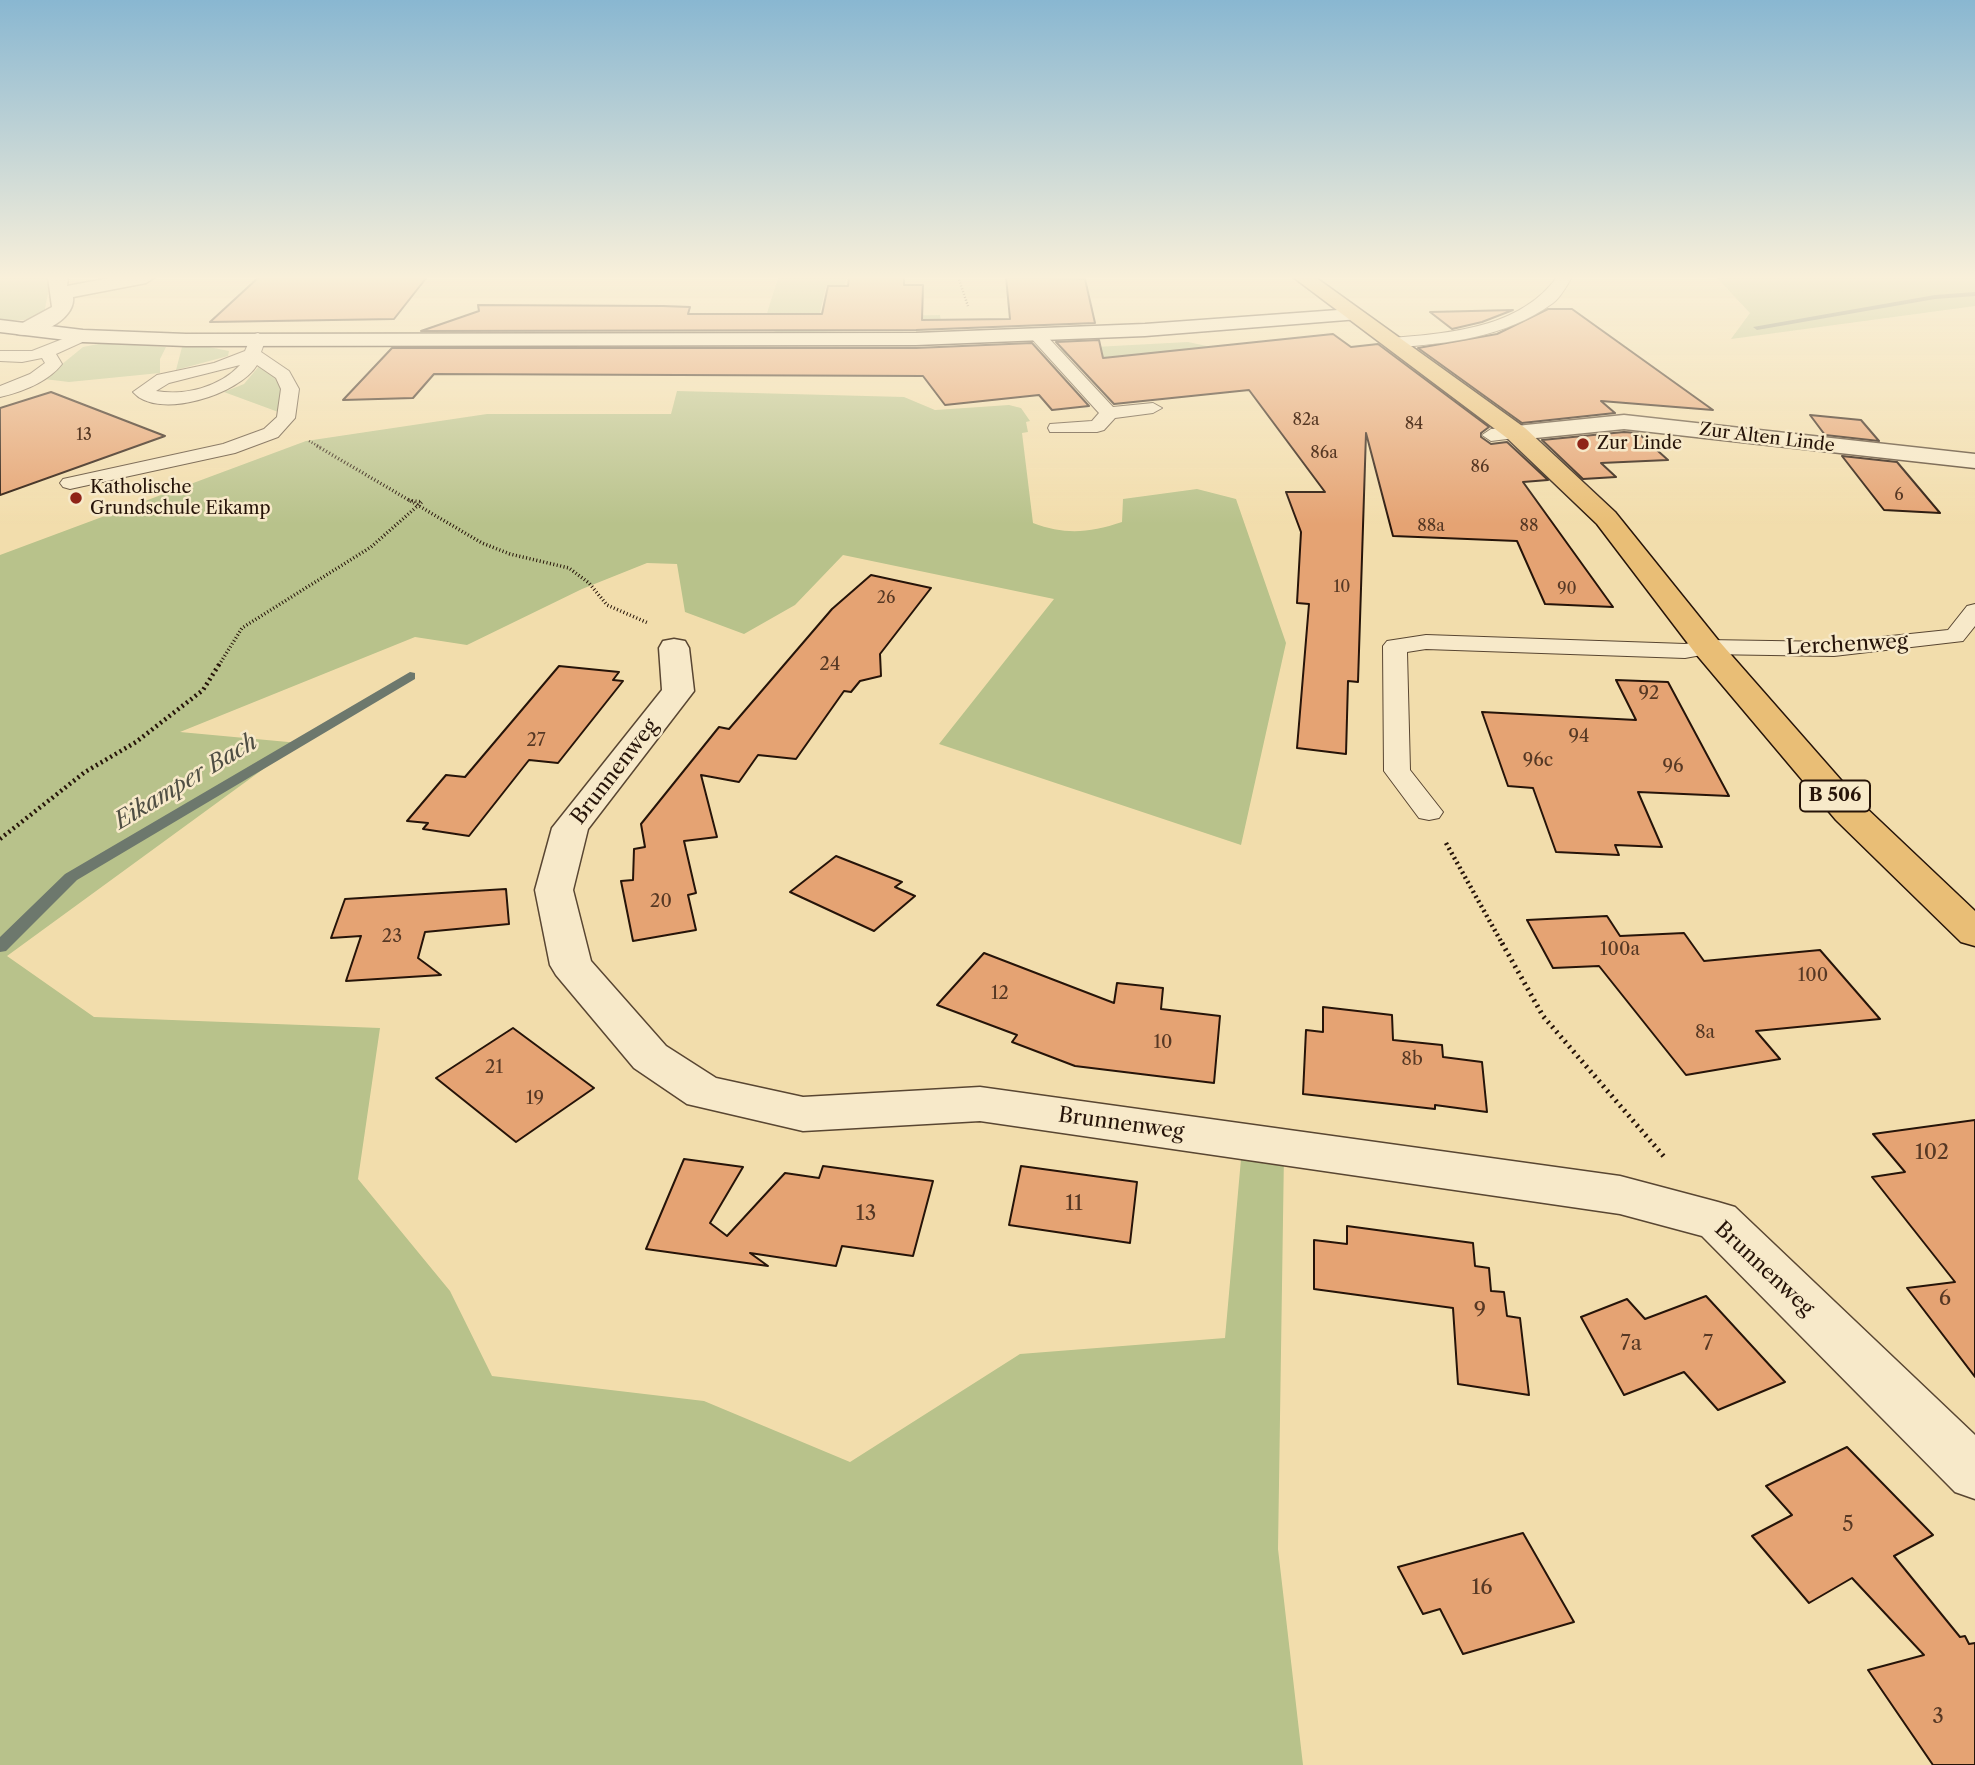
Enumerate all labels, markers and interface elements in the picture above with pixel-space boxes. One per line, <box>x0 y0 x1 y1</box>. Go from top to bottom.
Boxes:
house number: 82a <box>1292 410 1320 430</box>
house number: 84 <box>1405 414 1423 434</box>
street label: Zur Alten Linde <box>1698 419 1836 457</box>
house number: 13 <box>76 425 92 445</box>
place label: Zur Linde <box>1597 433 1682 455</box>
marker: Zur Linde <box>1575 436 1591 452</box>
house number: 86a <box>1310 443 1338 463</box>
house number: 86 <box>1471 457 1489 477</box>
place label: Katholische Grundschule Eikamp <box>90 477 271 520</box>
house number: 6 <box>1894 485 1904 505</box>
marker: Katholische Grundschule Eikamp <box>68 490 84 506</box>
house number: 88a <box>1417 516 1445 536</box>
house number: 88 <box>1520 516 1538 536</box>
house number: 10 <box>1334 577 1350 597</box>
house number: 90 <box>1557 579 1577 599</box>
house number: 26 <box>877 588 895 608</box>
street label: Lerchenweg <box>1785 629 1909 661</box>
house number: 24 <box>820 654 840 676</box>
house number: 92 <box>1639 683 1659 705</box>
street label: Brunnenweg <box>566 714 664 830</box>
house number: 94 <box>1569 726 1589 748</box>
water label: Eikamper Bach <box>109 728 263 836</box>
house number: 27 <box>526 730 546 752</box>
house number: 96c <box>1523 750 1553 772</box>
house number: 96 <box>1662 756 1684 778</box>
road number: B 506 <box>1800 780 1870 811</box>
house number: 20 <box>650 891 672 913</box>
house number: 23 <box>382 926 402 948</box>
house number: 100a <box>1600 939 1640 961</box>
house number: 100 <box>1798 965 1828 987</box>
house number: 12 <box>991 983 1009 1005</box>
house number: 8a <box>1695 1022 1715 1044</box>
house number: 10 <box>1154 1032 1172 1054</box>
house number: 8b <box>1401 1049 1423 1071</box>
house number: 21 <box>485 1057 503 1079</box>
house number: 19 <box>526 1088 544 1110</box>
street label: Brunnenweg <box>1057 1103 1185 1145</box>
house number: 102 <box>1915 1140 1949 1166</box>
house number: 11 <box>1065 1191 1083 1217</box>
house number: 13 <box>856 1201 876 1227</box>
street label: Brunnenweg <box>1709 1217 1819 1321</box>
house number: 6 <box>1939 1286 1951 1312</box>
house number: 9 <box>1474 1298 1486 1324</box>
house number: 7a <box>1620 1331 1642 1357</box>
house number: 7 <box>1703 1331 1713 1357</box>
house number: 5 <box>1842 1512 1854 1538</box>
house number: 16 <box>1471 1575 1493 1601</box>
house number: 3 <box>1932 1704 1944 1730</box>

